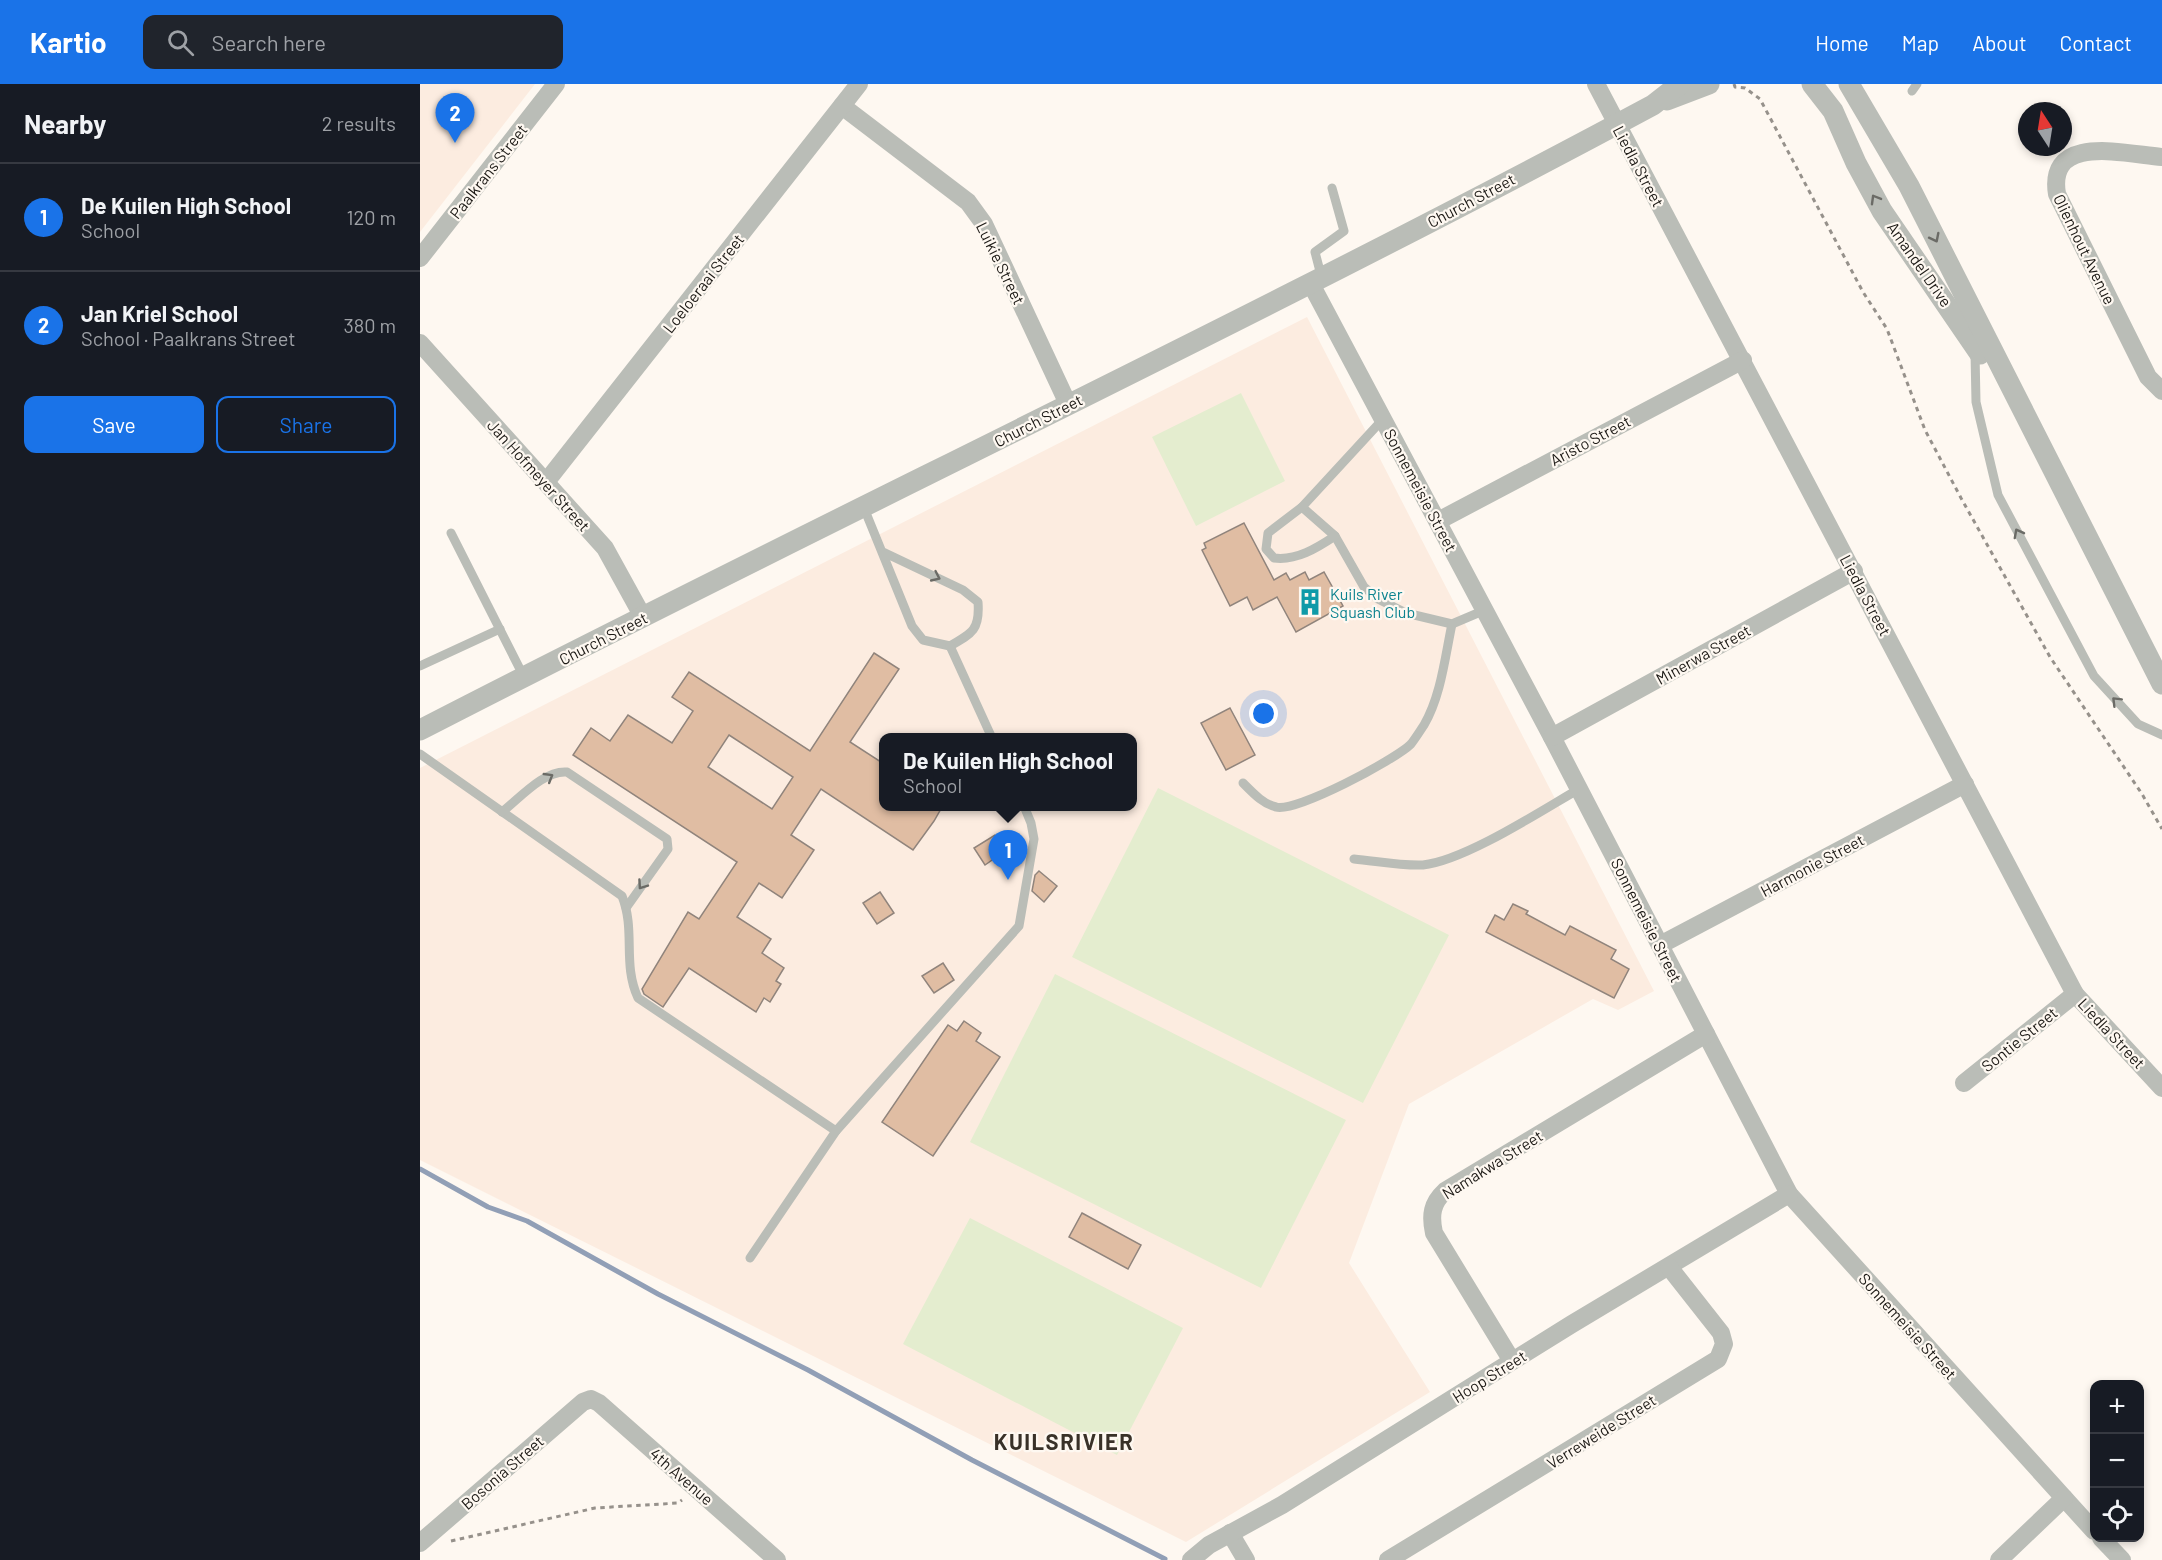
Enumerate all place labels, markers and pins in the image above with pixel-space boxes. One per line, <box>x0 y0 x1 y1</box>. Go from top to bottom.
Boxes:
pin: 2 <box>435 94 474 143</box>
place label: Kuils River Squash Club <box>1330 584 1415 621</box>
building icon: Kuils River Squash Club <box>1295 587 1325 617</box>
pin: 1 <box>988 830 1028 880</box>

